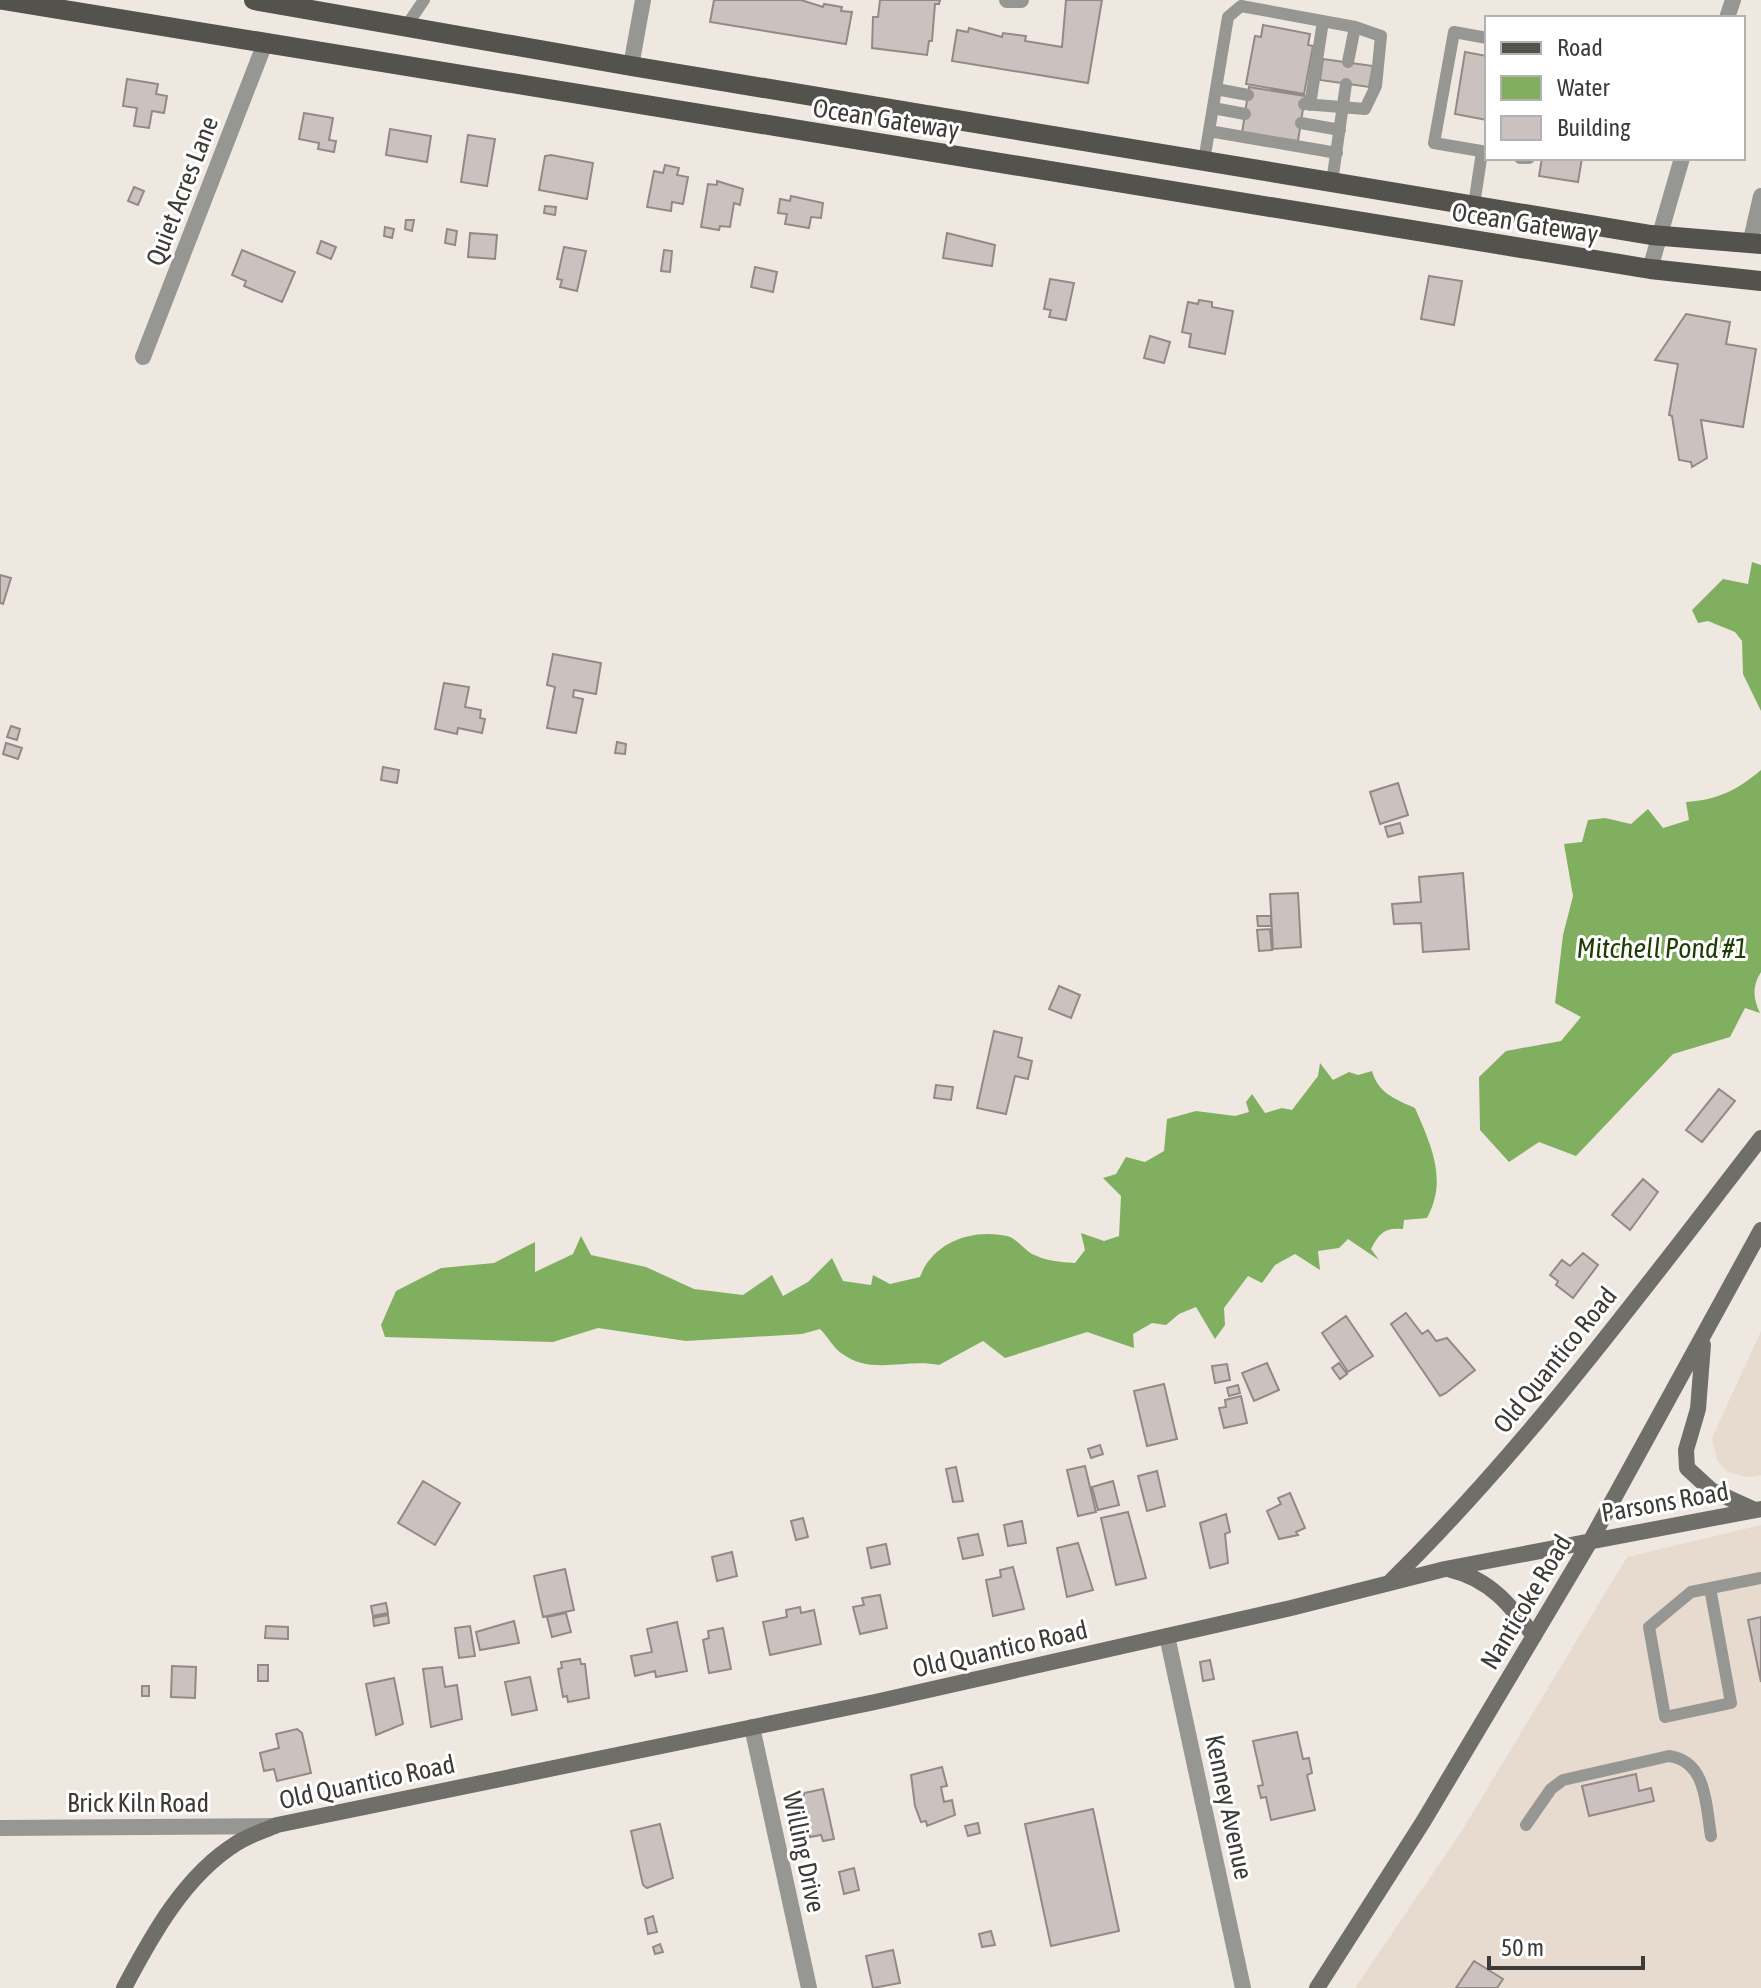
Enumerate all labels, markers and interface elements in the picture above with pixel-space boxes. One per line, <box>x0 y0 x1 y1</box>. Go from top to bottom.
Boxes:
legend <box>1485 16 1745 160</box>
text: Road <box>1557 34 1603 61</box>
text: Water <box>1557 74 1610 101</box>
street label: Ocean Gateway <box>811 93 962 145</box>
street label: Quiet Acres Lane <box>140 112 224 270</box>
text: Building <box>1557 114 1631 141</box>
street label: Ocean Gateway <box>1450 197 1601 249</box>
water label: Mitchell Pond #1 <box>1576 932 1748 964</box>
street label: Old Quantico Road <box>1487 1281 1623 1439</box>
street label: Parsons Road <box>1599 1476 1731 1528</box>
street label: Nanticoke Road <box>1474 1529 1578 1675</box>
street label: Old Quantico Road <box>910 1614 1090 1684</box>
street label: Kenney Avenue <box>1199 1732 1259 1882</box>
street label: Old Quantico Road <box>277 1749 457 1815</box>
street label: Brick Kiln Road <box>67 1788 209 1818</box>
street label: Willing Drive <box>777 1789 831 1915</box>
scale bar <box>1489 1920 1643 1970</box>
text: 50 m <box>1501 1934 1544 1961</box>

